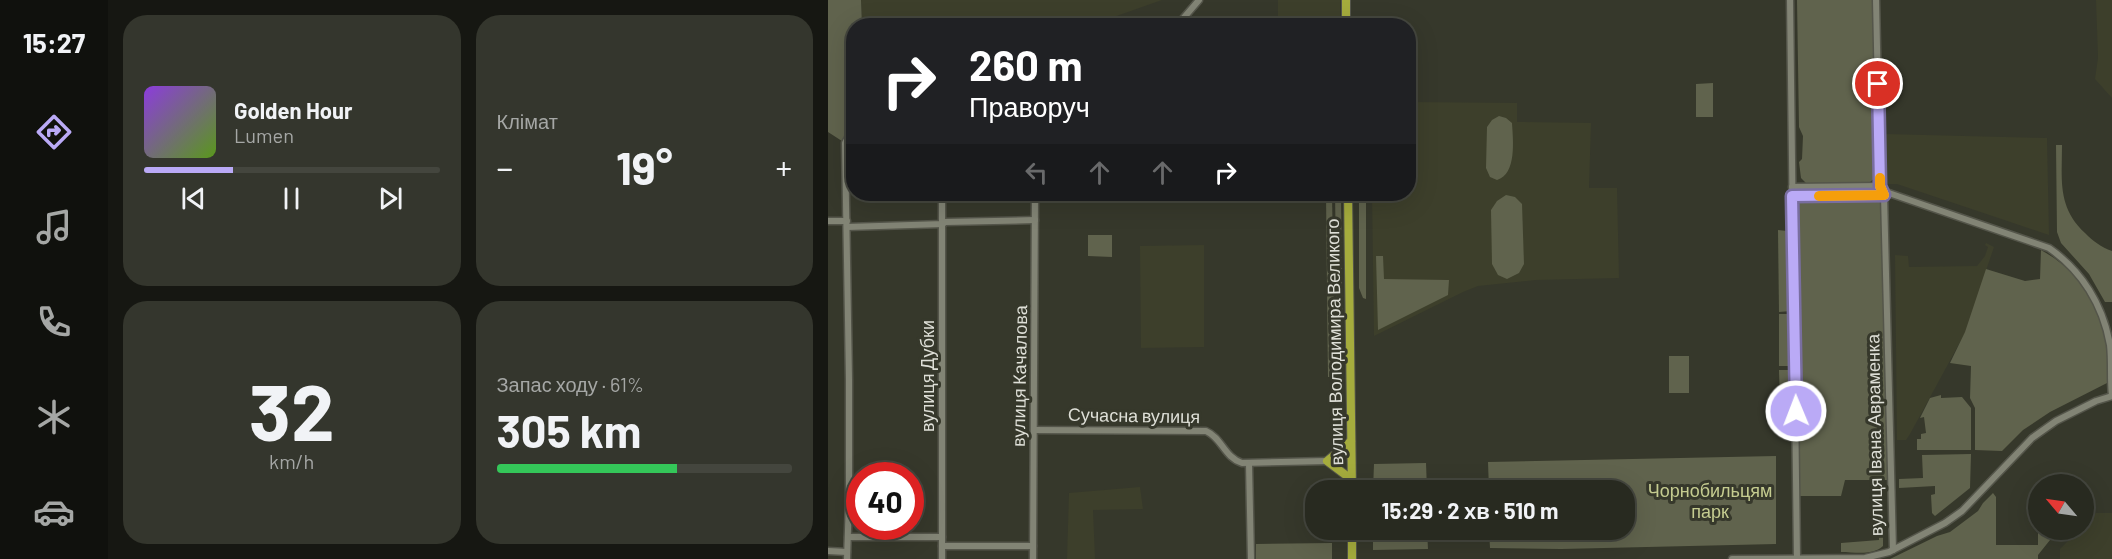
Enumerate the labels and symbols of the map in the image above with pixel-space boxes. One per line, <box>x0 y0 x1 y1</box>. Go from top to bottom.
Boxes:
pin <box>1852 58 1903 109</box>
street label: вулиця Володимира Великого <box>1321 218 1347 466</box>
street label: вулиця Качалова <box>1007 304 1031 447</box>
street label: вулиця Дубки <box>916 320 938 432</box>
street label: вулиця Івана Авраменка <box>1861 333 1887 536</box>
position arrow <box>1764 379 1828 443</box>
street label: Сучасна вулиця <box>1068 403 1200 427</box>
speed limit sign: 40 <box>846 462 924 540</box>
north arrow <box>2028 474 2094 540</box>
park label: Чорнобильцям парк <box>1648 479 1772 522</box>

